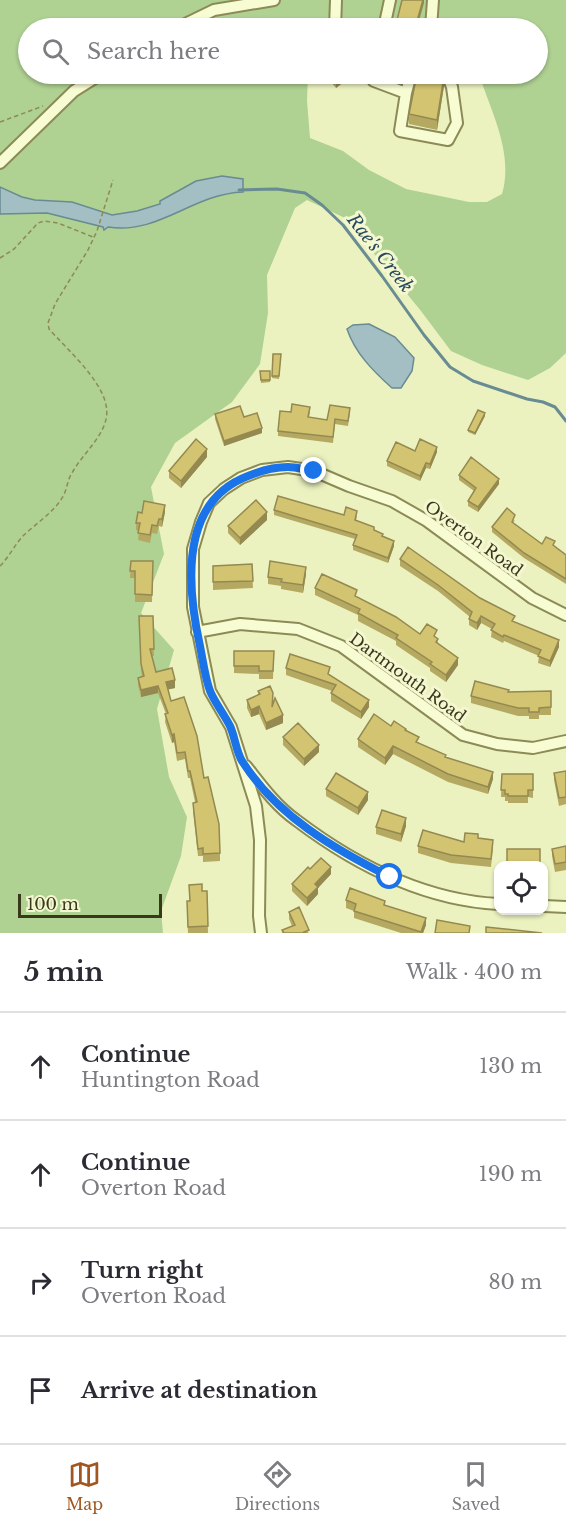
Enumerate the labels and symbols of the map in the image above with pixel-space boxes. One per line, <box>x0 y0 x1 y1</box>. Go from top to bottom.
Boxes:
water label: Rae's Creek <box>342 208 418 297</box>
route end <box>300 457 326 483</box>
street label: Overton Road <box>421 496 527 580</box>
street label: Dartmouth Road <box>346 628 470 726</box>
route start <box>376 863 402 889</box>
scale bar <box>18 891 162 918</box>

